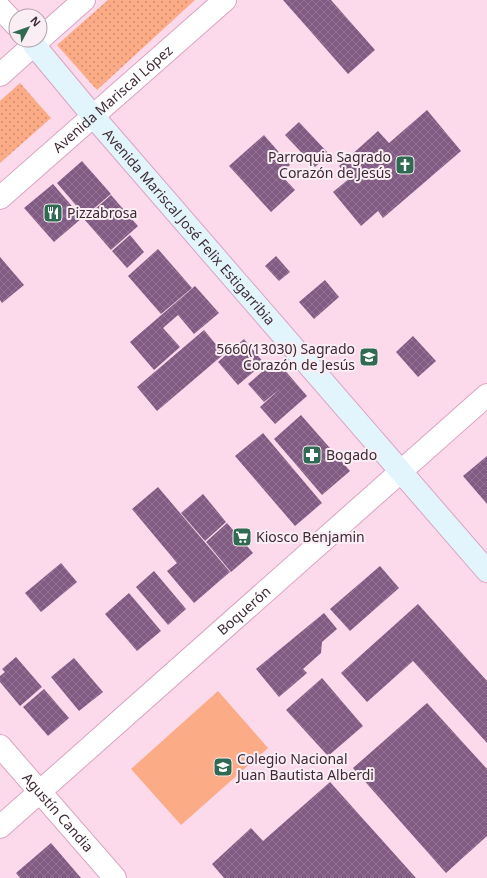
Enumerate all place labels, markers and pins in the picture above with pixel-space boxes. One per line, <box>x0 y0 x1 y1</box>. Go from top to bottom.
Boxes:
place label: Parroquia Sagrado Corazón de Jesús <box>268 147 391 182</box>
church icon: Parroquia Sagrado Corazón de Jesús <box>394 154 416 176</box>
restaurant icon: Pizzabrosa <box>42 202 64 224</box>
place label: Pizzabrosa <box>67 203 137 222</box>
place label: 5660(13030) Sagrado Corazón de Jesús <box>216 339 355 374</box>
school or university icon: 5660(13030) Sagrado Corazón de Jesús <box>358 346 380 368</box>
pharmacy icon: Bogado <box>301 444 323 466</box>
place label: Bogado <box>326 445 377 464</box>
supermarket icon: Kiosco Benjamin <box>231 526 253 548</box>
place label: Kiosco Benjamin <box>256 527 365 546</box>
place label: Colegio Nacional Juan Bautista Alberdi <box>235 749 374 784</box>
school or university icon: Colegio Nacional Juan Bautista Alberdi <box>212 756 234 778</box>

